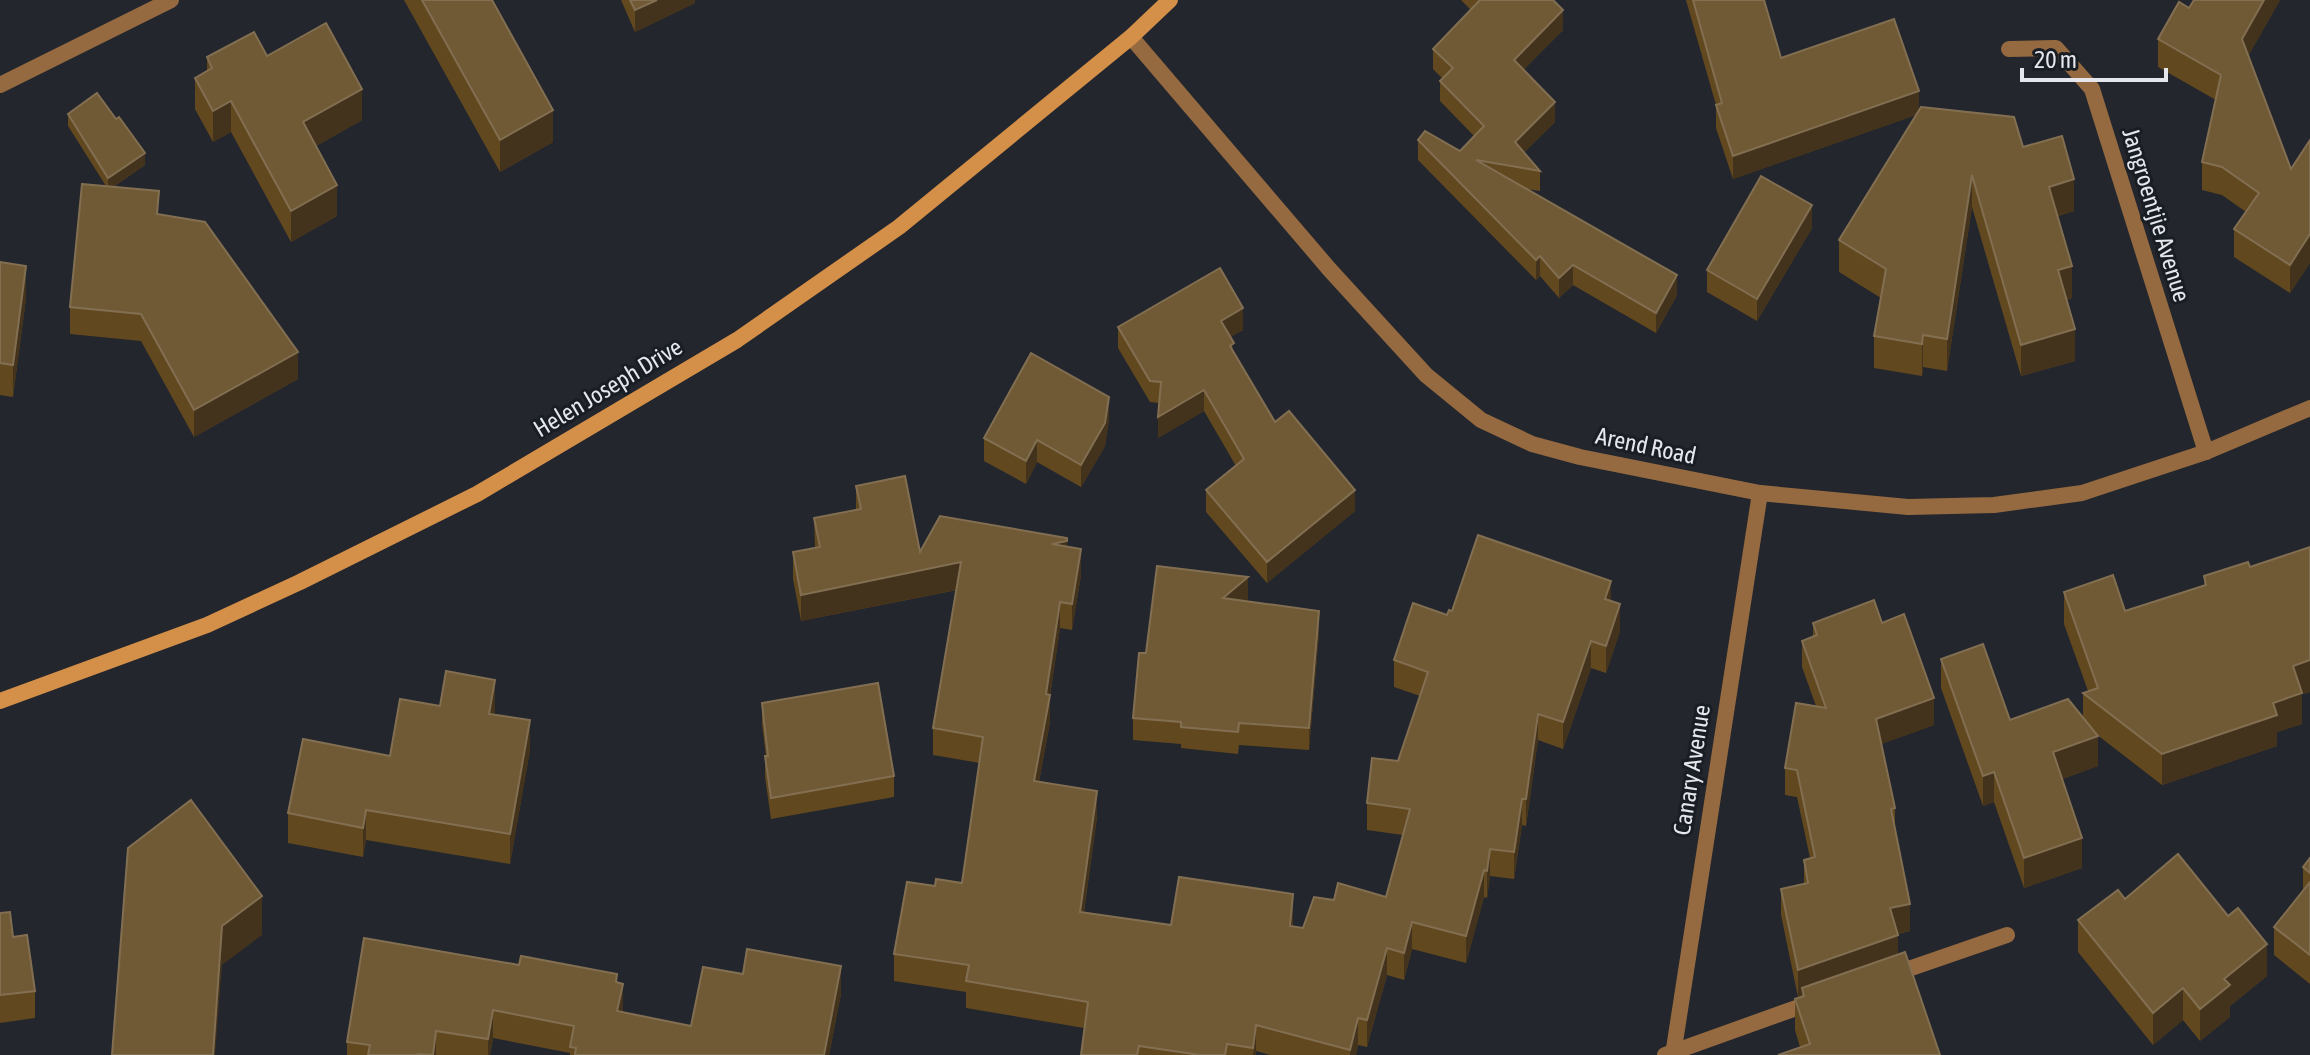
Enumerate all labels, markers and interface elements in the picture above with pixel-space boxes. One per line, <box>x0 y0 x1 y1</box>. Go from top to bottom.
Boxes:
scale bar <box>2022 32 2166 82</box>
text: 20 m <box>2034 46 2077 73</box>
street label: Jangroentjie Avenue <box>2117 125 2196 305</box>
street label: Helen Joseph Drive <box>529 333 687 442</box>
street label: Arend Road <box>1593 422 1699 469</box>
street label: Canary Avenue <box>1668 703 1715 837</box>

